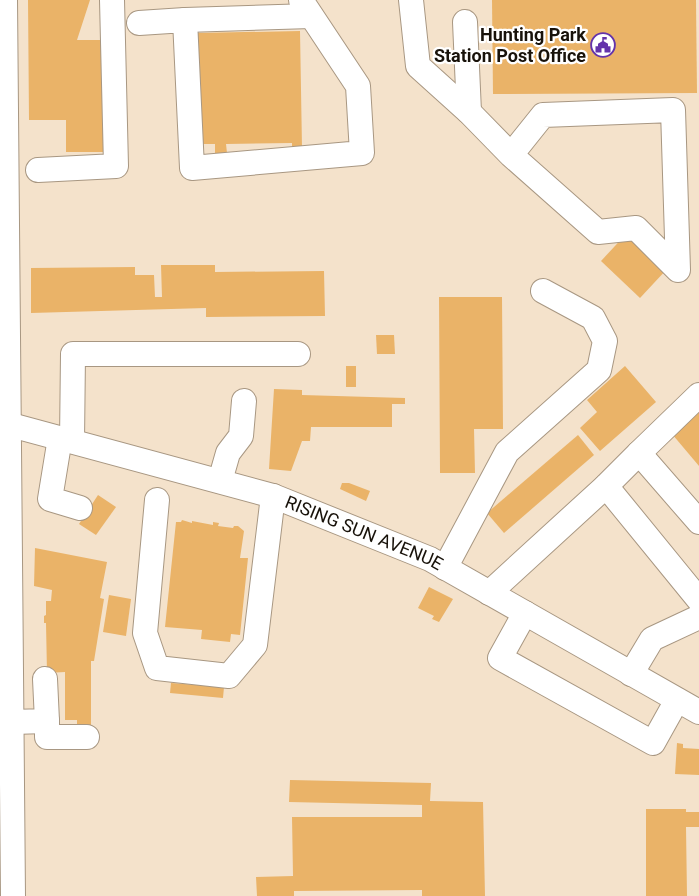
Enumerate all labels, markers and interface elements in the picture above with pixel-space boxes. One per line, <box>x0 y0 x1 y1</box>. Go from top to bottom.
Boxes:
place label: Hunting Park Station Post Office <box>434 24 586 66</box>
public building icon: Hunting Park Station Post Office <box>590 32 616 58</box>
street label: RISING SUN AVENUE <box>282 491 447 574</box>

